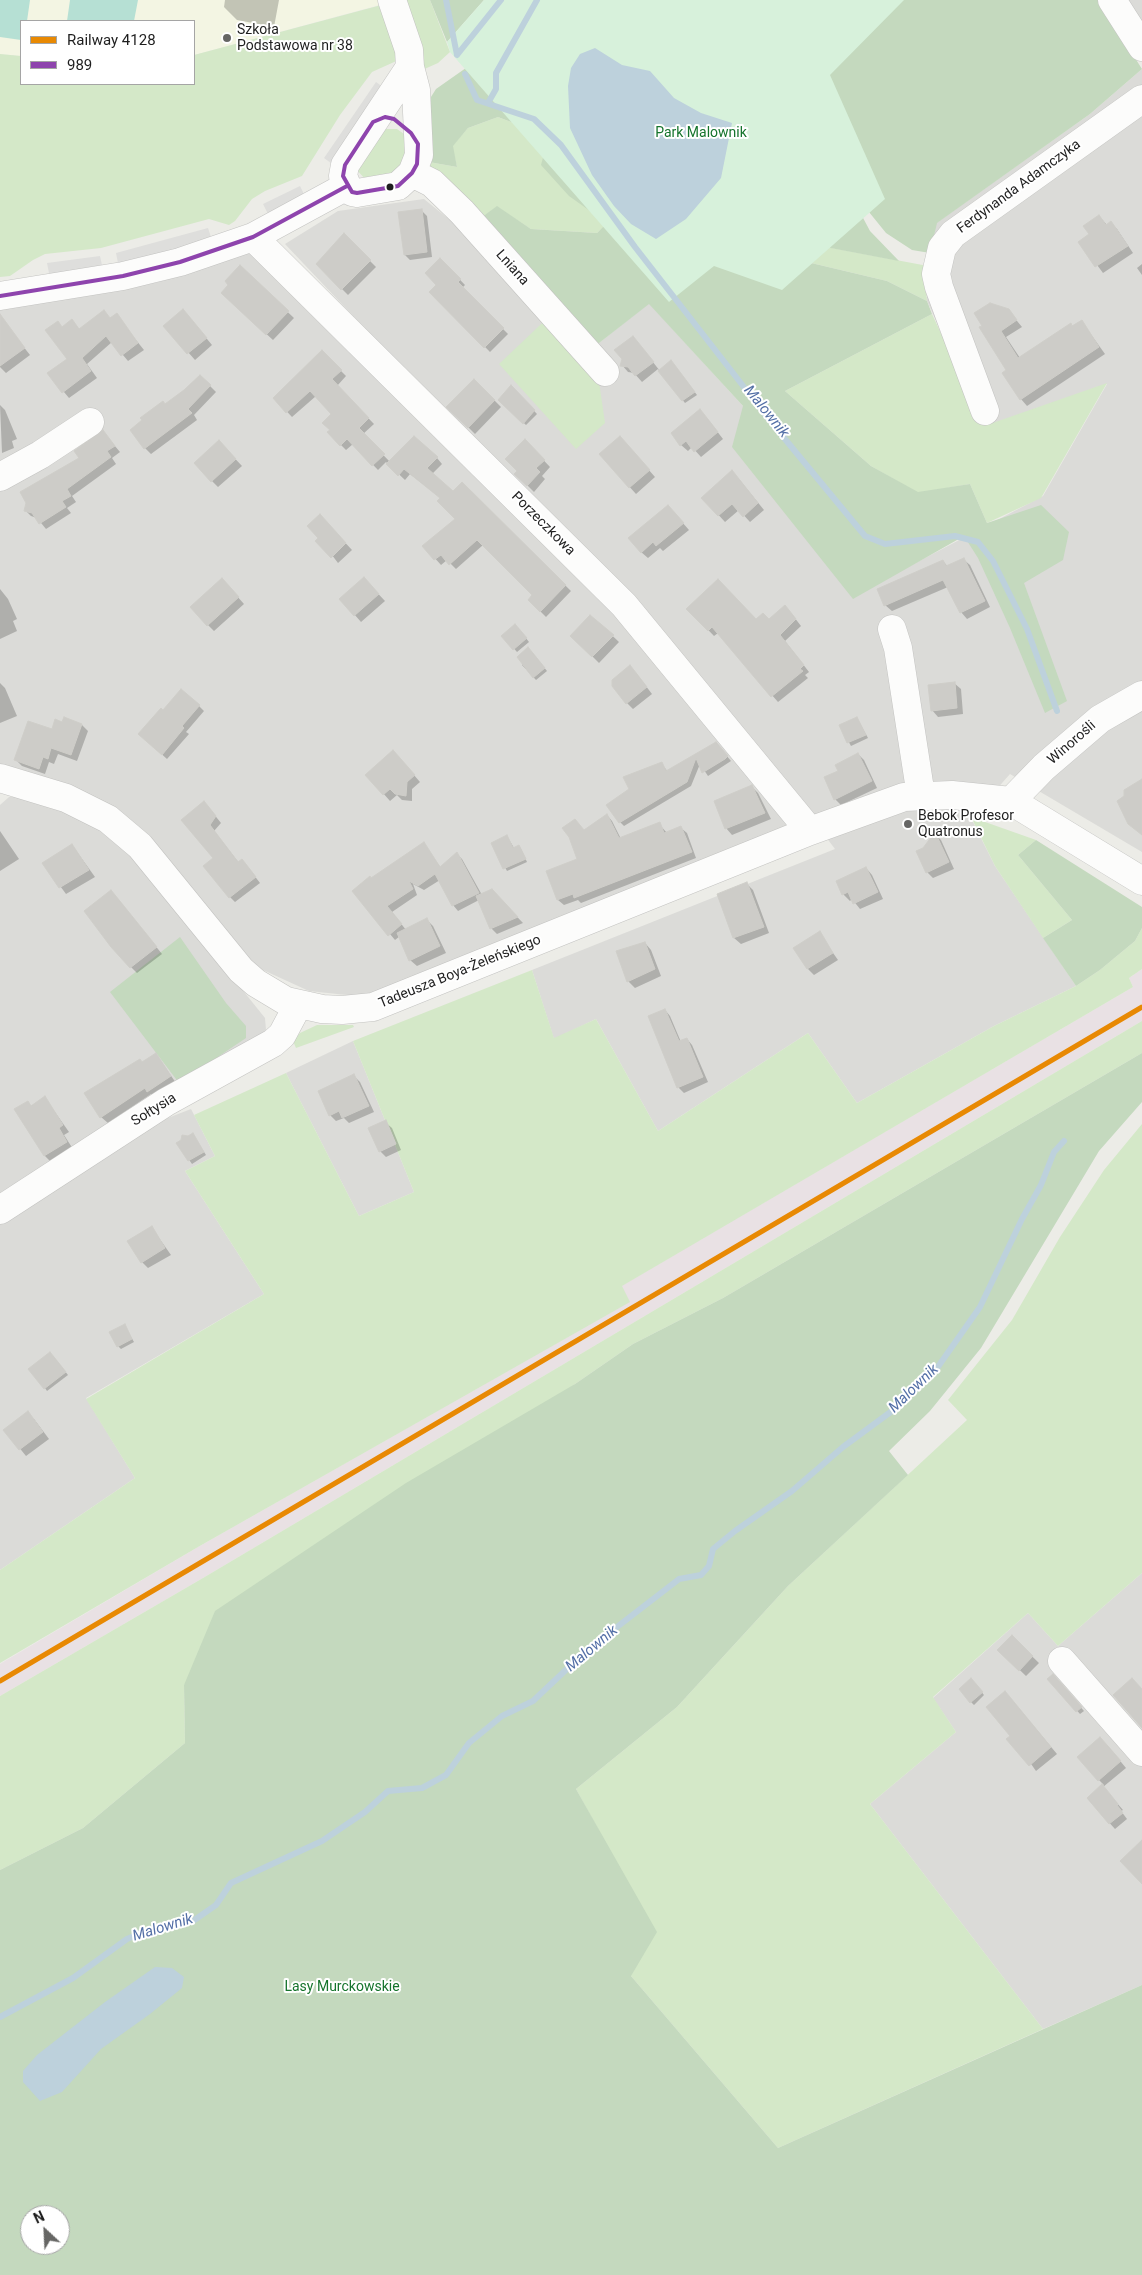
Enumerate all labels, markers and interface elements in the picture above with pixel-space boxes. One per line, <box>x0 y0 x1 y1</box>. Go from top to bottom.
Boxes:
legend <box>20 20 195 85</box>
place label: Szkoła Podstawowa nr 38 <box>237 22 353 54</box>
text: Railway 4128 <box>67 31 156 49</box>
marker: Szkoła Podstawowa nr 38 <box>221 32 233 44</box>
text: 989 <box>67 56 92 74</box>
park label: Park Malownik <box>655 125 747 141</box>
street label: Ferdynanda Adamczyka <box>954 136 1084 238</box>
unlabelled marker <box>385 182 395 192</box>
street label: Lniana <box>492 247 532 289</box>
water label: Malownik <box>739 382 793 442</box>
street label: Porzeczkowa <box>508 489 578 559</box>
street label: Winorośli <box>1045 718 1099 768</box>
place label: Bebok Profesor Quatronus <box>918 808 1014 840</box>
marker: Bebok Profesor Quatronus <box>902 818 914 830</box>
street label: Tadeusza Boya-Żeleńskiego <box>377 932 543 1012</box>
street label: Sołtysia <box>129 1090 179 1130</box>
water label: Malownik <box>885 1361 943 1417</box>
water label: Malownik <box>562 1622 622 1676</box>
water label: Malownik <box>131 1910 195 1946</box>
park label: Lasy Murckowskie <box>284 1979 400 1995</box>
north arrow <box>20 2205 70 2255</box>
text: N <box>31 2208 47 2227</box>

